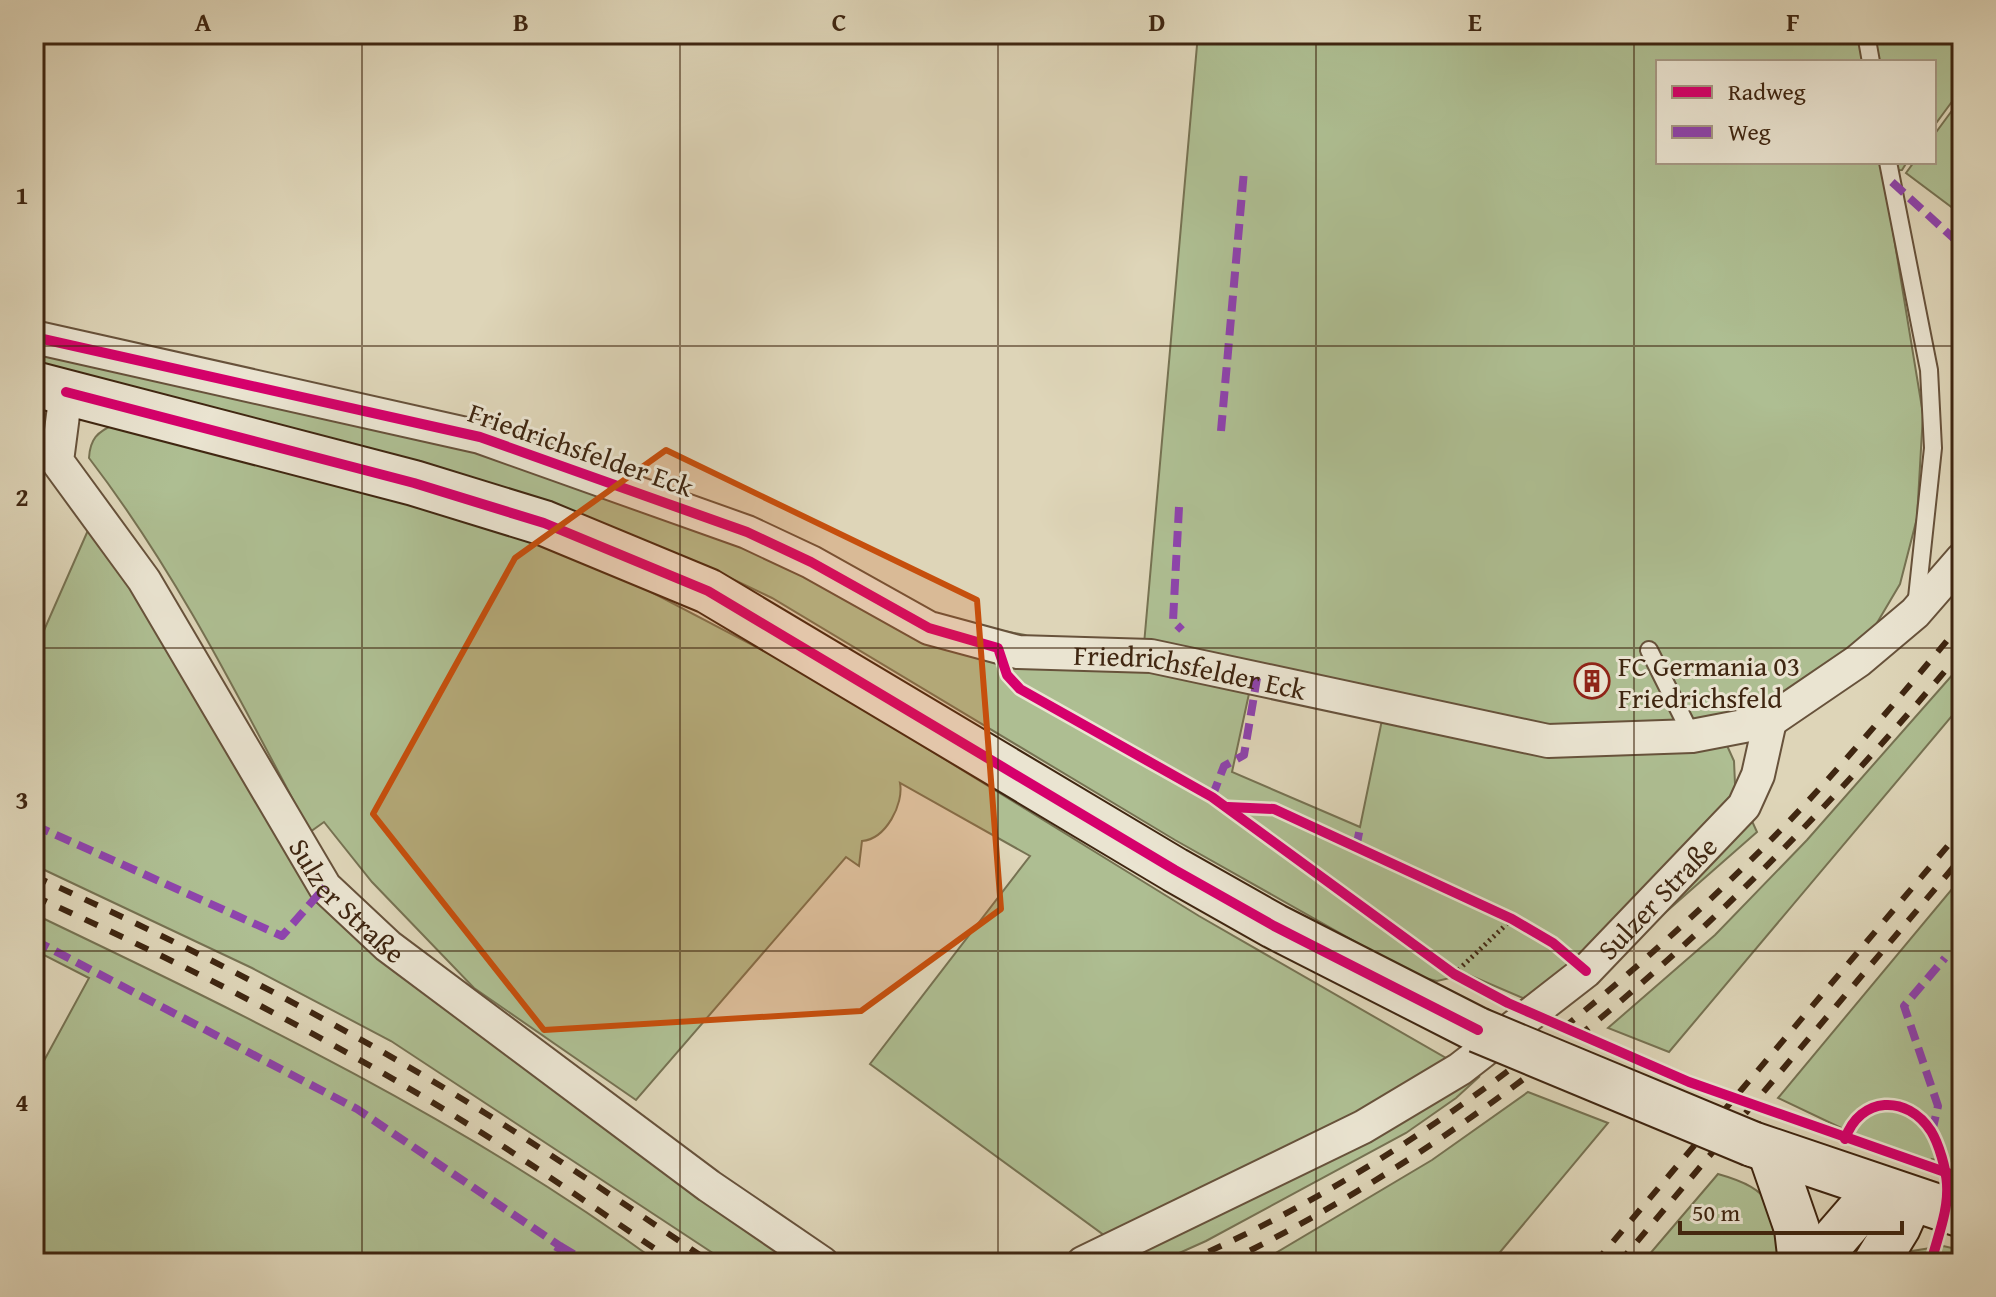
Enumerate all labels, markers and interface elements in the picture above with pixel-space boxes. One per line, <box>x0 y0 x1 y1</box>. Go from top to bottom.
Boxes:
text: A <box>195 2 212 41</box>
text: B <box>513 2 529 41</box>
text: C <box>832 2 846 41</box>
text: D <box>1149 2 1165 41</box>
text: E <box>1468 2 1482 41</box>
text: F <box>1786 2 1800 41</box>
legend <box>1656 60 1936 164</box>
text: Radweg <box>1728 74 1806 109</box>
text: Weg <box>1728 114 1771 149</box>
text: 1 <box>15 175 29 214</box>
street label: Friedrichsfelder Eck <box>463 391 700 507</box>
text: 2 <box>15 477 29 516</box>
street label: Friedrichsfelder Eck <box>1073 633 1311 709</box>
place label: FC Germania 03 Friedrichsfeld <box>1618 645 1800 718</box>
building icon: FC Germania 03 Friedrichsfeld <box>1573 662 1611 700</box>
text: 3 <box>15 780 29 819</box>
street label: Sulzer Straße <box>1587 826 1726 968</box>
street label: Sulzer Straße <box>280 830 414 973</box>
text: 4 <box>15 1082 29 1121</box>
scale bar <box>1680 1185 1902 1235</box>
text: 50 m <box>1692 1195 1740 1230</box>

